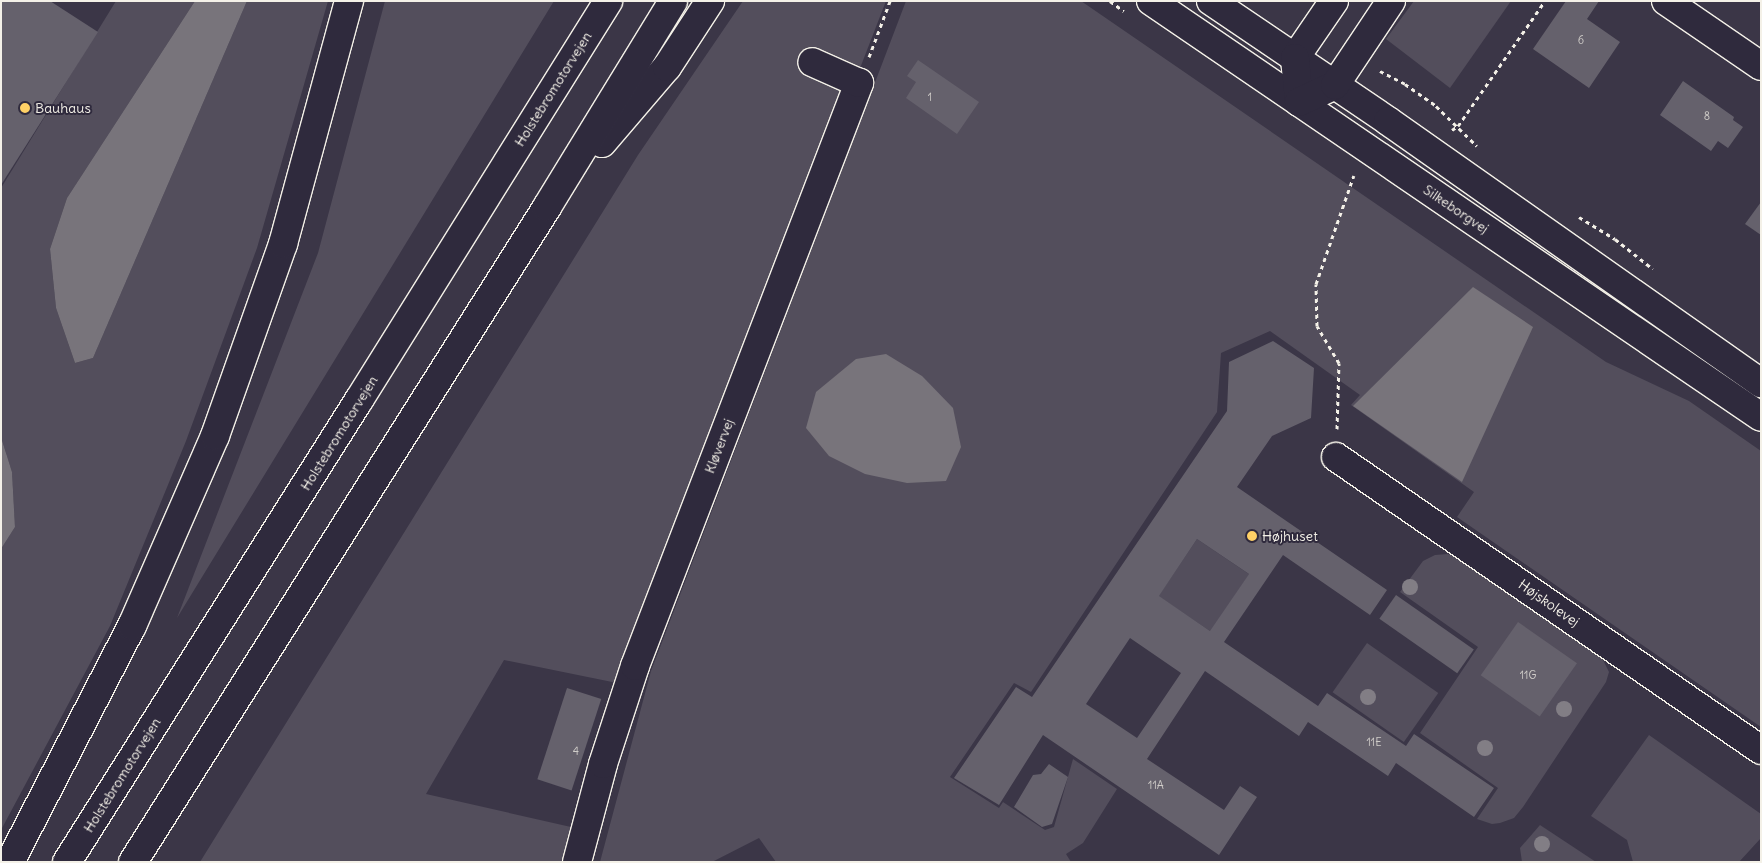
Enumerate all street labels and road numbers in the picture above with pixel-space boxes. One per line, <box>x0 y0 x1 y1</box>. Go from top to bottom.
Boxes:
street label: Holstebromotorvejen <box>511 29 595 149</box>
street label: Silkeborgvej <box>1420 181 1492 237</box>
street label: Holstebromotorvejen <box>297 373 381 493</box>
street label: Kløvervej <box>701 416 737 476</box>
street label: Højskolevej <box>1515 576 1583 630</box>
street label: Holstebromotorvejen <box>80 715 164 835</box>

